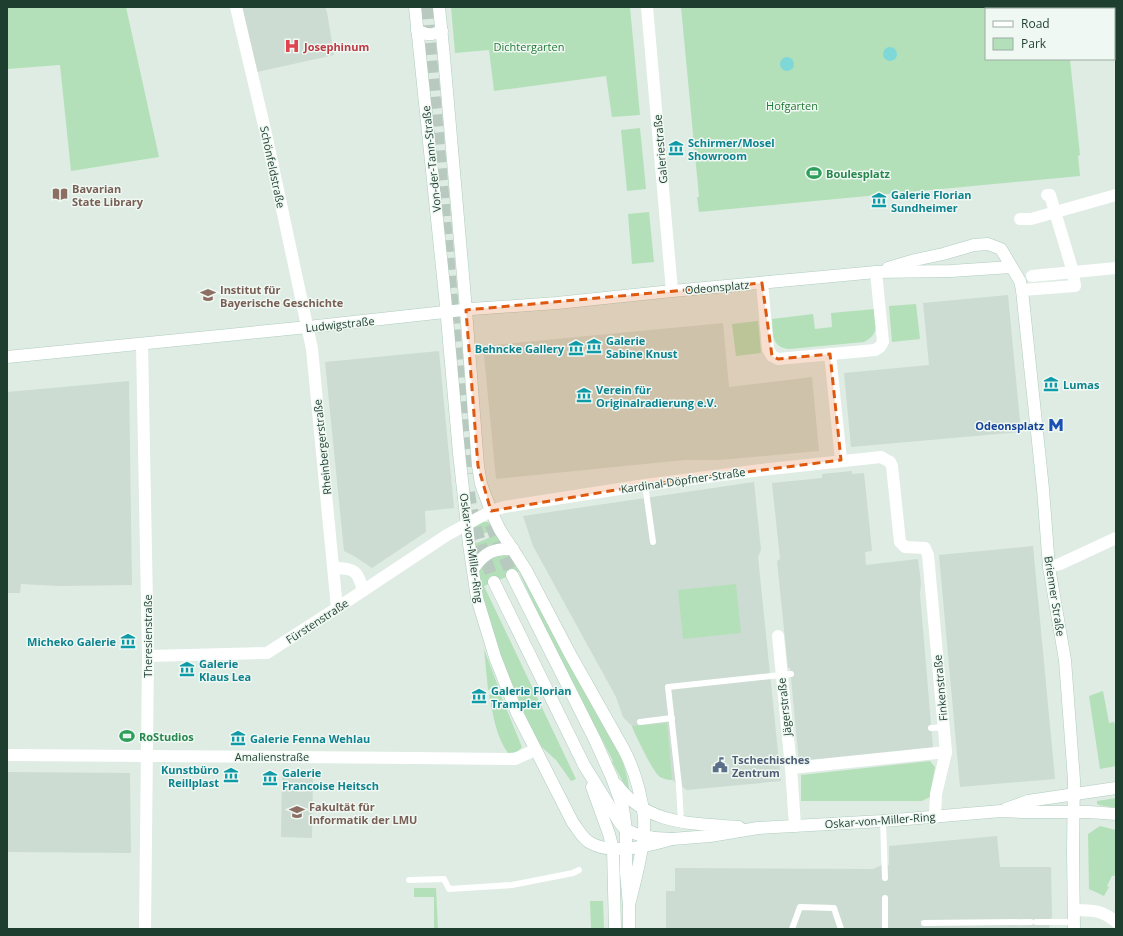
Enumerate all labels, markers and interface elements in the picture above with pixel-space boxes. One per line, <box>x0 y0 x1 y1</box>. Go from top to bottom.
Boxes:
legend <box>985 8 1115 60</box>
text: Road <box>1021 15 1050 32</box>
text: Park <box>1021 35 1047 52</box>
hospital icon: Josephinum <box>283 37 301 55</box>
place label: Josephinum <box>303 39 369 54</box>
park label: Dichtergarten <box>494 39 564 54</box>
park label: Hofgarten <box>766 98 818 113</box>
street label: Von-der-Tann-Straße <box>418 105 444 213</box>
street label: Galeriestraße <box>650 114 670 184</box>
street label: Schönfeldstraße <box>257 125 289 209</box>
place label: Schirmer/Mosel Showroom <box>688 135 775 163</box>
museum icon: Schirmer/Mosel Showroom <box>667 139 685 157</box>
sports icon: Boulesplatz <box>805 164 823 182</box>
place label: Boulesplatz <box>826 166 890 181</box>
place label: Bavarian State Library <box>72 181 144 209</box>
library icon: Bavarian State Library <box>51 185 69 203</box>
place label: Galerie Florian Sundheimer <box>891 187 972 215</box>
museum icon: Galerie Florian Sundheimer <box>870 191 888 209</box>
street label: Odeonsplatz <box>684 277 750 297</box>
place label: Institut für Bayerische Geschichte <box>220 282 344 310</box>
school or university icon: Institut für Bayerische Geschichte <box>199 286 217 304</box>
street label: Ludwigstraße <box>305 313 375 335</box>
place label: Galerie Sabine Knust <box>606 333 678 361</box>
museum icon: Galerie Sabine Knust <box>585 337 603 355</box>
museum icon: Behncke Gallery <box>567 339 585 357</box>
place label: Behncke Gallery <box>475 341 565 356</box>
museum icon: Lumas <box>1042 375 1060 393</box>
place label: Lumas <box>1063 377 1100 392</box>
place label: Verein für Originalradierung e.V. <box>596 382 717 410</box>
museum icon: Verein für Originalradierung e.V. <box>575 386 593 404</box>
street label: Rheinbergerstraße <box>310 398 334 496</box>
metro station icon: Odeonsplatz <box>1047 416 1065 434</box>
place label: Odeonsplatz <box>975 418 1045 433</box>
street label: Kardinal-Döpfner-Straße <box>620 464 746 496</box>
street label: Oskar-von-Miller-Ring <box>457 492 487 604</box>
street label: Brienner Straße <box>1041 555 1069 637</box>
street label: Theresienstraße <box>140 594 155 678</box>
street label: Fürstenstraße <box>283 595 351 647</box>
museum icon: Micheko Galerie <box>119 632 137 650</box>
place label: Micheko Galerie <box>27 634 116 649</box>
street label: Finkenstraße <box>930 654 950 722</box>
place label: Galerie Klaus Lea <box>199 656 251 684</box>
museum icon: Galerie Klaus Lea <box>178 660 196 678</box>
street label: Jägerstraße <box>773 677 795 738</box>
place label: Galerie Florian Trampler <box>491 683 572 711</box>
museum icon: Galerie Florian Trampler <box>470 687 488 705</box>
sports icon: RoStudios <box>118 727 136 745</box>
place label: RoStudios <box>139 729 194 744</box>
museum icon: Galerie Fenna Wehlau <box>229 729 247 747</box>
place label: Galerie Fenna Wehlau <box>250 731 370 746</box>
street label: Amalienstraße <box>235 749 309 764</box>
place label: Tschechisches Zentrum <box>732 752 810 780</box>
public building icon: Tschechisches Zentrum <box>711 756 729 774</box>
place label: Kunstbüro Reillplast <box>161 762 219 790</box>
place label: Galerie Francoise Heitsch <box>282 765 379 793</box>
museum icon: Kunstbüro Reillplast <box>222 766 240 784</box>
museum icon: Galerie Francoise Heitsch <box>261 769 279 787</box>
place label: Fakultät für Informatik der LMU <box>309 799 417 827</box>
school or university icon: Fakultät für Informatik der LMU <box>288 803 306 821</box>
street label: Oskar-von-Miller-Ring <box>824 809 936 831</box>

